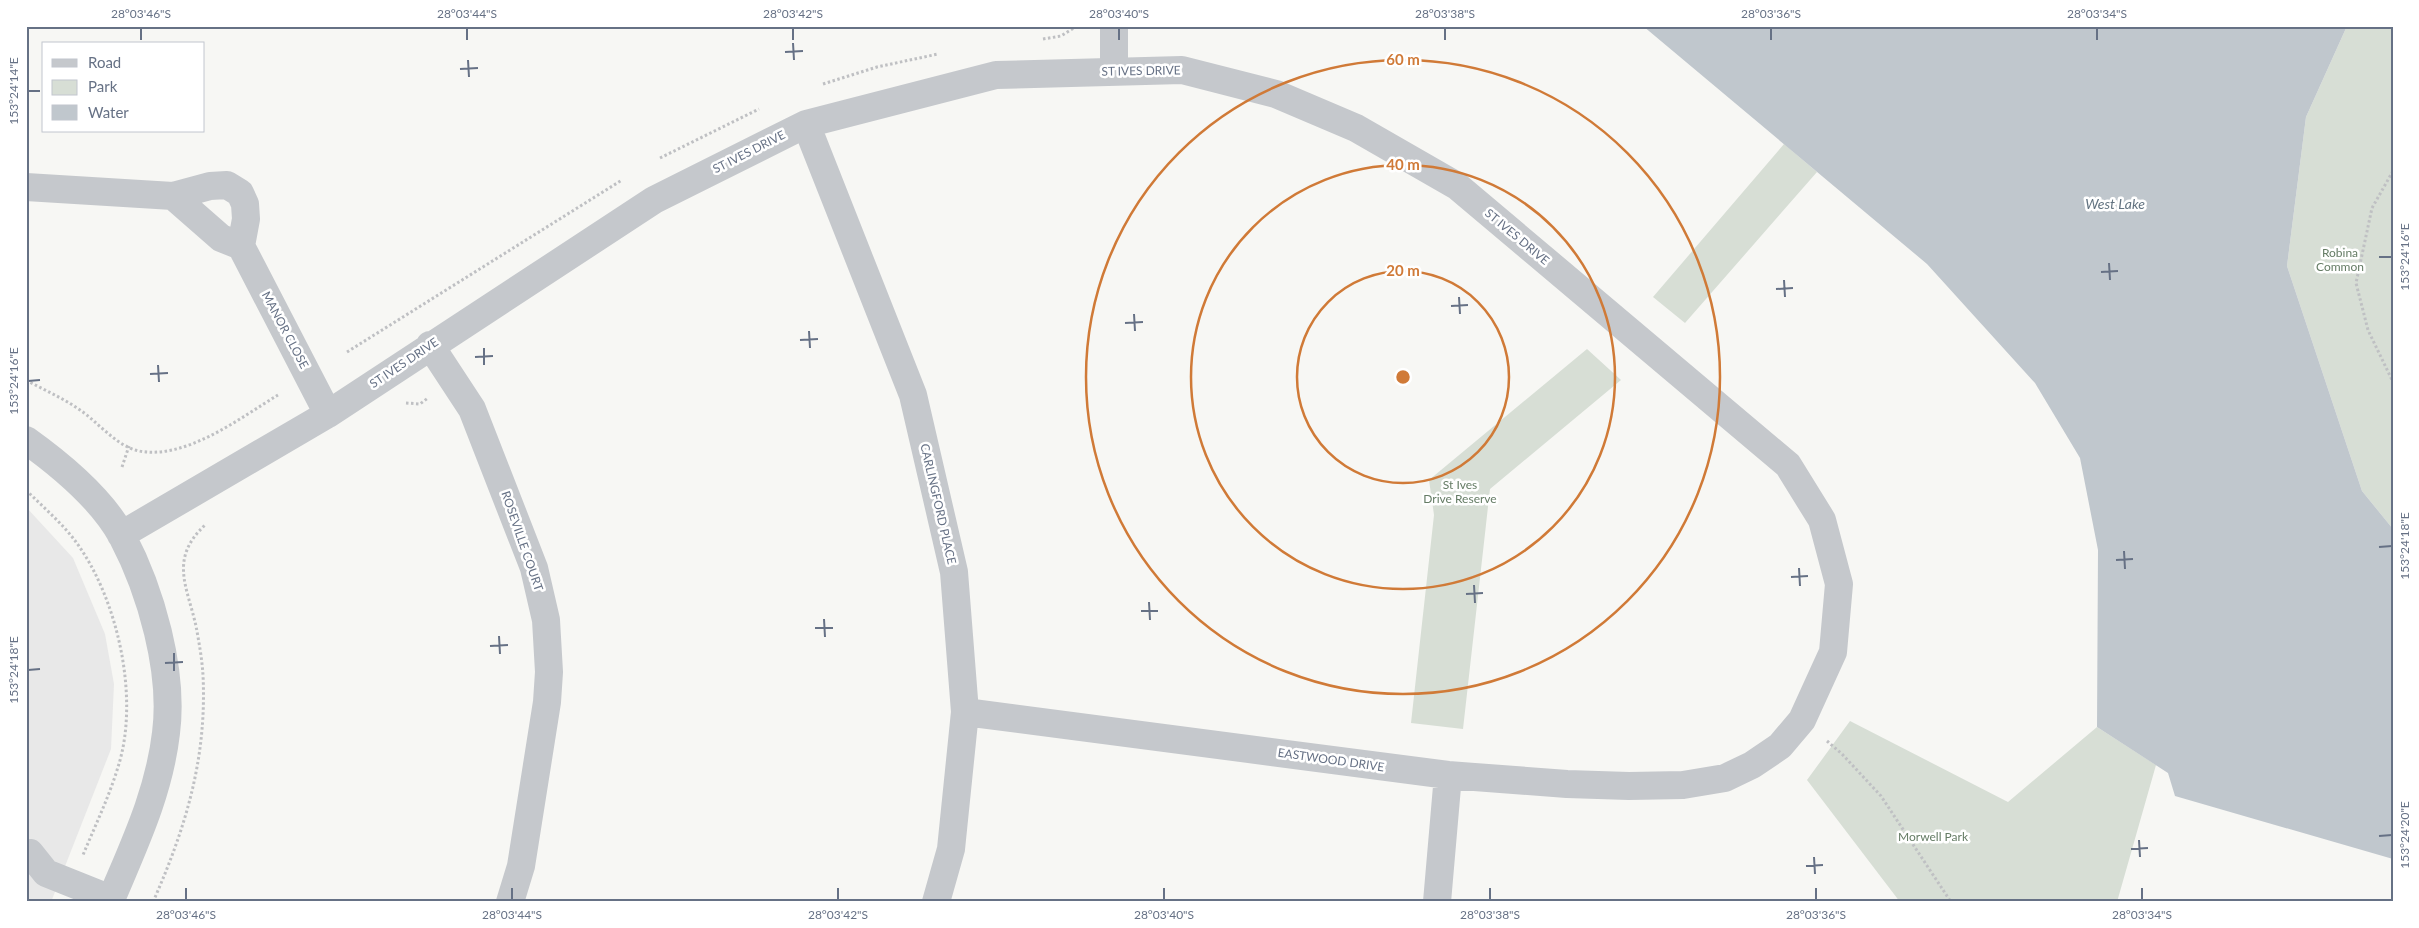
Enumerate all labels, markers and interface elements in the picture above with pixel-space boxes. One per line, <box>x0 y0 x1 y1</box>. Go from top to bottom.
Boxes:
text: 28°03'46"S <box>111 6 171 21</box>
text: 28°03'44"S <box>437 6 497 21</box>
text: 28°03'42"S <box>763 6 823 21</box>
text: 28°03'40"S <box>1089 6 1149 21</box>
text: 28°03'38"S <box>1415 6 1475 21</box>
text: 28°03'36"S <box>1741 6 1801 21</box>
text: 28°03'34"S <box>2067 6 2127 21</box>
legend <box>42 42 205 132</box>
text: 60 m <box>1386 50 1420 68</box>
text: Road <box>88 53 121 71</box>
text: 153°24'14"E <box>6 57 21 125</box>
street label: ST IVES DRIVE <box>1101 62 1181 79</box>
text: Park <box>88 77 118 95</box>
text: Water <box>88 103 129 121</box>
street label: ST IVES DRIVE <box>710 127 788 176</box>
text: 40 m <box>1386 155 1420 173</box>
water label: West Lake <box>2085 195 2145 212</box>
street label: ST IVES DRIVE <box>1482 205 1553 268</box>
text: 153°24'16"E <box>2397 223 2412 291</box>
park label: Robina Common <box>2316 245 2364 274</box>
text: 20 m <box>1386 261 1420 279</box>
street label: MANOR CLOSE <box>259 289 312 371</box>
street label: ST IVES DRIVE <box>367 334 441 391</box>
text: 153°24'16"E <box>6 347 21 415</box>
centre of rings <box>1394 368 1412 386</box>
street label: CARLINGFORD PLACE <box>917 442 960 566</box>
park label: St Ives Drive Reserve <box>1423 477 1497 506</box>
street label: ROSEVILLE COURT <box>498 489 547 593</box>
text: 153°24'18"E <box>2397 512 2412 580</box>
text: 153°24'18"E <box>6 636 21 704</box>
street label: EASTWOOD DRIVE <box>1277 745 1385 774</box>
text: 153°24'20"E <box>2397 801 2412 869</box>
park label: Morwell Park <box>1898 829 1969 844</box>
text: 28°03'46"S <box>156 907 216 922</box>
text: 28°03'44"S <box>482 907 542 922</box>
text: 28°03'42"S <box>808 907 868 922</box>
text: 28°03'40"S <box>1134 907 1194 922</box>
text: 28°03'38"S <box>1460 907 1520 922</box>
text: 28°03'36"S <box>1786 907 1846 922</box>
text: 28°03'34"S <box>2112 907 2172 922</box>

